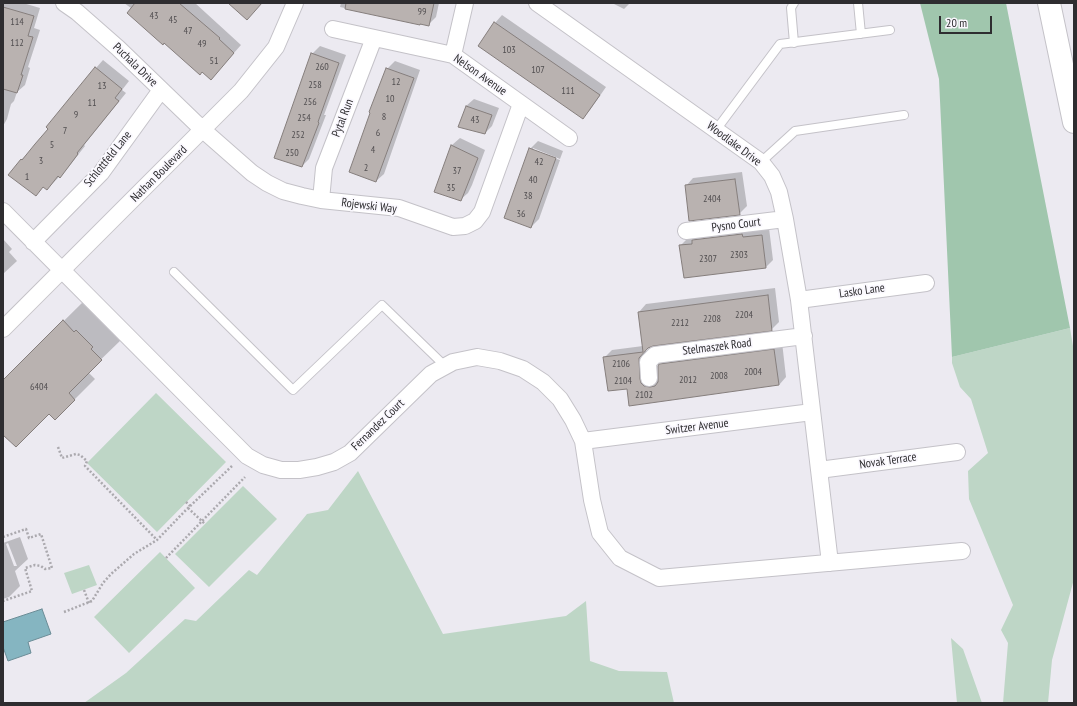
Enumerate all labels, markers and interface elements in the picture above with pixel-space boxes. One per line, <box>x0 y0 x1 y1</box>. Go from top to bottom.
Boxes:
house number: 99 <box>418 6 426 18</box>
scale bar <box>941 8 994 34</box>
house number: 43 <box>150 10 158 22</box>
house number: 45 <box>169 14 177 26</box>
text: 20 m <box>946 15 967 30</box>
house number: 114 <box>10 16 24 28</box>
house number: 47 <box>184 25 192 37</box>
house number: 112 <box>10 37 24 49</box>
house number: 49 <box>198 38 206 50</box>
street label: Puchala Drive <box>110 40 160 90</box>
house number: 103 <box>502 44 516 56</box>
street label: Nelson Avenue <box>451 51 509 99</box>
house number: 51 <box>210 55 218 67</box>
house number: 260 <box>315 61 329 73</box>
house number: 107 <box>531 64 545 76</box>
house number: 12 <box>392 76 400 88</box>
house number: 258 <box>308 79 322 91</box>
house number: 13 <box>98 80 106 92</box>
house number: 111 <box>561 85 575 97</box>
house number: 10 <box>386 93 394 105</box>
house number: 256 <box>303 96 317 108</box>
house number: 11 <box>88 97 96 109</box>
street label: Pytal Run <box>329 97 357 139</box>
house number: 9 <box>74 109 78 121</box>
house number: 8 <box>382 111 386 123</box>
house number: 254 <box>297 112 311 124</box>
house number: 43 <box>471 114 479 126</box>
street label: Woodlake Drive <box>704 119 764 169</box>
house number: 7 <box>63 125 67 137</box>
house number: 6 <box>376 127 380 139</box>
street label: Schlottfeld Lane <box>81 128 135 190</box>
house number: 252 <box>291 129 305 141</box>
house number: 5 <box>50 139 54 151</box>
street label: Nathan Boulevard <box>128 143 190 205</box>
house number: 4 <box>371 144 375 156</box>
house number: 250 <box>285 147 299 159</box>
house number: 3 <box>39 155 43 167</box>
house number: 42 <box>535 156 543 168</box>
house number: 2 <box>364 162 368 174</box>
house number: 37 <box>453 165 461 177</box>
house number: 1 <box>25 171 29 183</box>
house number: 40 <box>529 174 537 186</box>
house number: 35 <box>447 182 455 194</box>
house number: 38 <box>524 190 532 202</box>
house number: 2404 <box>703 193 721 205</box>
street label: Rojewski Way <box>340 195 398 217</box>
house number: 36 <box>517 208 525 220</box>
street label: Pysno Court <box>711 215 761 235</box>
house number: 2303 <box>730 249 748 261</box>
house number: 2307 <box>699 253 717 265</box>
street label: Lasko Lane <box>838 281 886 301</box>
house number: 2204 <box>735 309 753 321</box>
house number: 2208 <box>703 313 721 325</box>
house number: 2212 <box>671 317 689 329</box>
street label: Stelmaszek Road <box>682 336 752 358</box>
house number: 2106 <box>612 358 630 370</box>
house number: 2004 <box>744 366 762 378</box>
house number: 2008 <box>710 370 728 382</box>
house number: 2012 <box>679 374 697 386</box>
house number: 2104 <box>614 375 632 387</box>
house number: 6404 <box>30 381 48 393</box>
house number: 2102 <box>635 389 653 401</box>
street label: Fernandez Court <box>349 396 407 454</box>
street label: Switzer Avenue <box>665 416 729 438</box>
street label: Novak Terrace <box>858 450 918 472</box>

